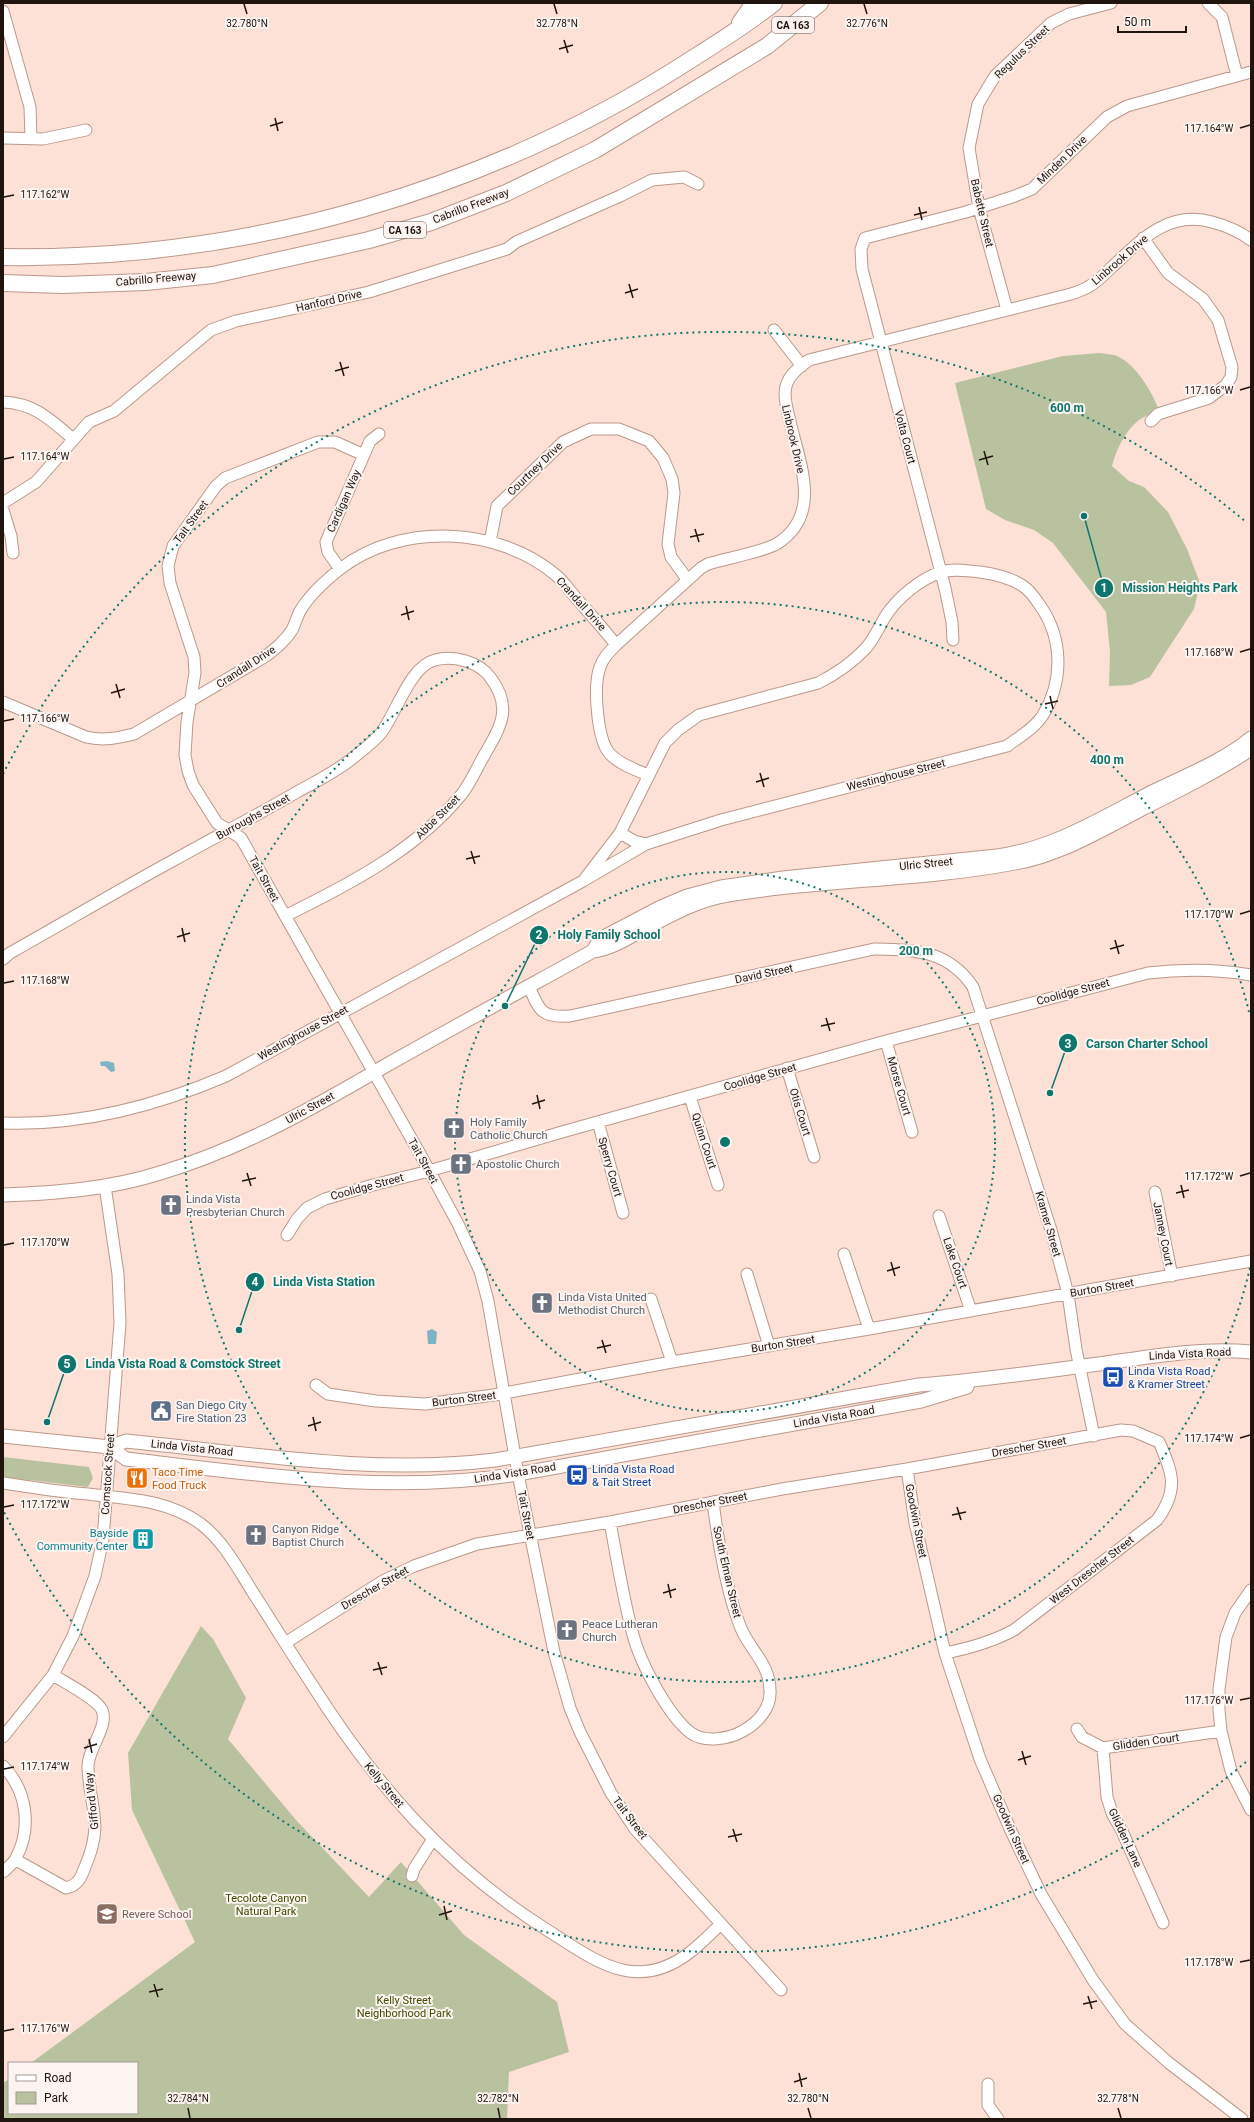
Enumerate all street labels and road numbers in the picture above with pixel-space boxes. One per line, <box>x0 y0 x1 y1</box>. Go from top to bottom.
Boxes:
road number: CA 163 <box>772 17 814 33</box>
street label: Regulus Street <box>992 22 1052 81</box>
street label: Minden Drive <box>1034 133 1090 187</box>
street label: Babette Street <box>968 178 996 249</box>
street label: Cabrillo Freeway <box>431 185 512 227</box>
road number: CA 163 <box>384 222 426 238</box>
street label: Linbrook Drive <box>1089 232 1151 288</box>
street label: Cabrillo Freeway <box>115 269 198 289</box>
street label: Hanford Drive <box>295 287 363 315</box>
street label: Linbrook Drive <box>779 403 807 475</box>
street label: Volta Court <box>892 409 919 466</box>
street label: Courtney Drive <box>505 439 565 499</box>
street label: Cardigan Way <box>324 467 364 534</box>
street label: Tait Street <box>171 498 211 546</box>
street label: Crandall Drive <box>554 574 609 634</box>
street label: Crandall Drive <box>214 643 278 691</box>
street label: Westinghouse Street <box>845 756 947 794</box>
street label: Burroughs Street <box>214 791 292 843</box>
street label: Abbe Street <box>413 792 463 842</box>
street label: Tait Street <box>246 854 282 904</box>
street label: Ulric Street <box>899 855 954 873</box>
street label: David Street <box>734 961 795 986</box>
street label: Coolidge Street <box>1035 976 1111 1008</box>
street label: Westinghouse Street <box>256 1003 351 1063</box>
street label: Morse Court <box>884 1055 914 1117</box>
street label: Coolidge Street <box>722 1060 798 1094</box>
street label: Otis Court <box>787 1087 814 1138</box>
street label: Ulric Street <box>283 1089 337 1127</box>
street label: Quinn Court <box>689 1111 719 1171</box>
street label: Tait Street <box>405 1136 441 1186</box>
street label: Sperry Court <box>595 1136 625 1199</box>
street label: Coolidge Street <box>329 1171 405 1203</box>
street label: Kramer Street <box>1032 1190 1064 1259</box>
street label: Janney Court <box>1150 1201 1176 1268</box>
street label: Lake Court <box>940 1236 970 1291</box>
street label: Burton Street <box>1069 1276 1135 1300</box>
street label: Burton Street <box>750 1332 816 1355</box>
street label: Linda Vista Road <box>1148 1345 1232 1363</box>
street label: Burton Street <box>431 1389 497 1409</box>
street label: Linda Vista Road <box>792 1403 876 1431</box>
street label: Comstock Street <box>99 1432 117 1515</box>
street label: Drescher Street <box>991 1434 1068 1460</box>
street label: Linda Vista Road <box>150 1437 234 1459</box>
street label: Linda Vista Road <box>473 1460 557 1486</box>
street label: Goodwin Street <box>902 1483 930 1559</box>
street label: Tait Street <box>515 1489 537 1541</box>
street label: Drescher Street <box>672 1489 749 1517</box>
street label: South Elman Street <box>710 1525 744 1619</box>
street label: West Drescher Street <box>1047 1533 1137 1607</box>
street label: Drescher Street <box>339 1563 411 1613</box>
street label: Glidden Court <box>1112 1731 1180 1753</box>
street label: Kelly Street <box>361 1760 407 1811</box>
street label: Gifford Way <box>82 1771 101 1830</box>
street label: Goodwin Street <box>990 1792 1032 1866</box>
street label: Tait Street <box>610 1794 650 1842</box>
street label: Glidden Lane <box>1106 1806 1144 1870</box>

